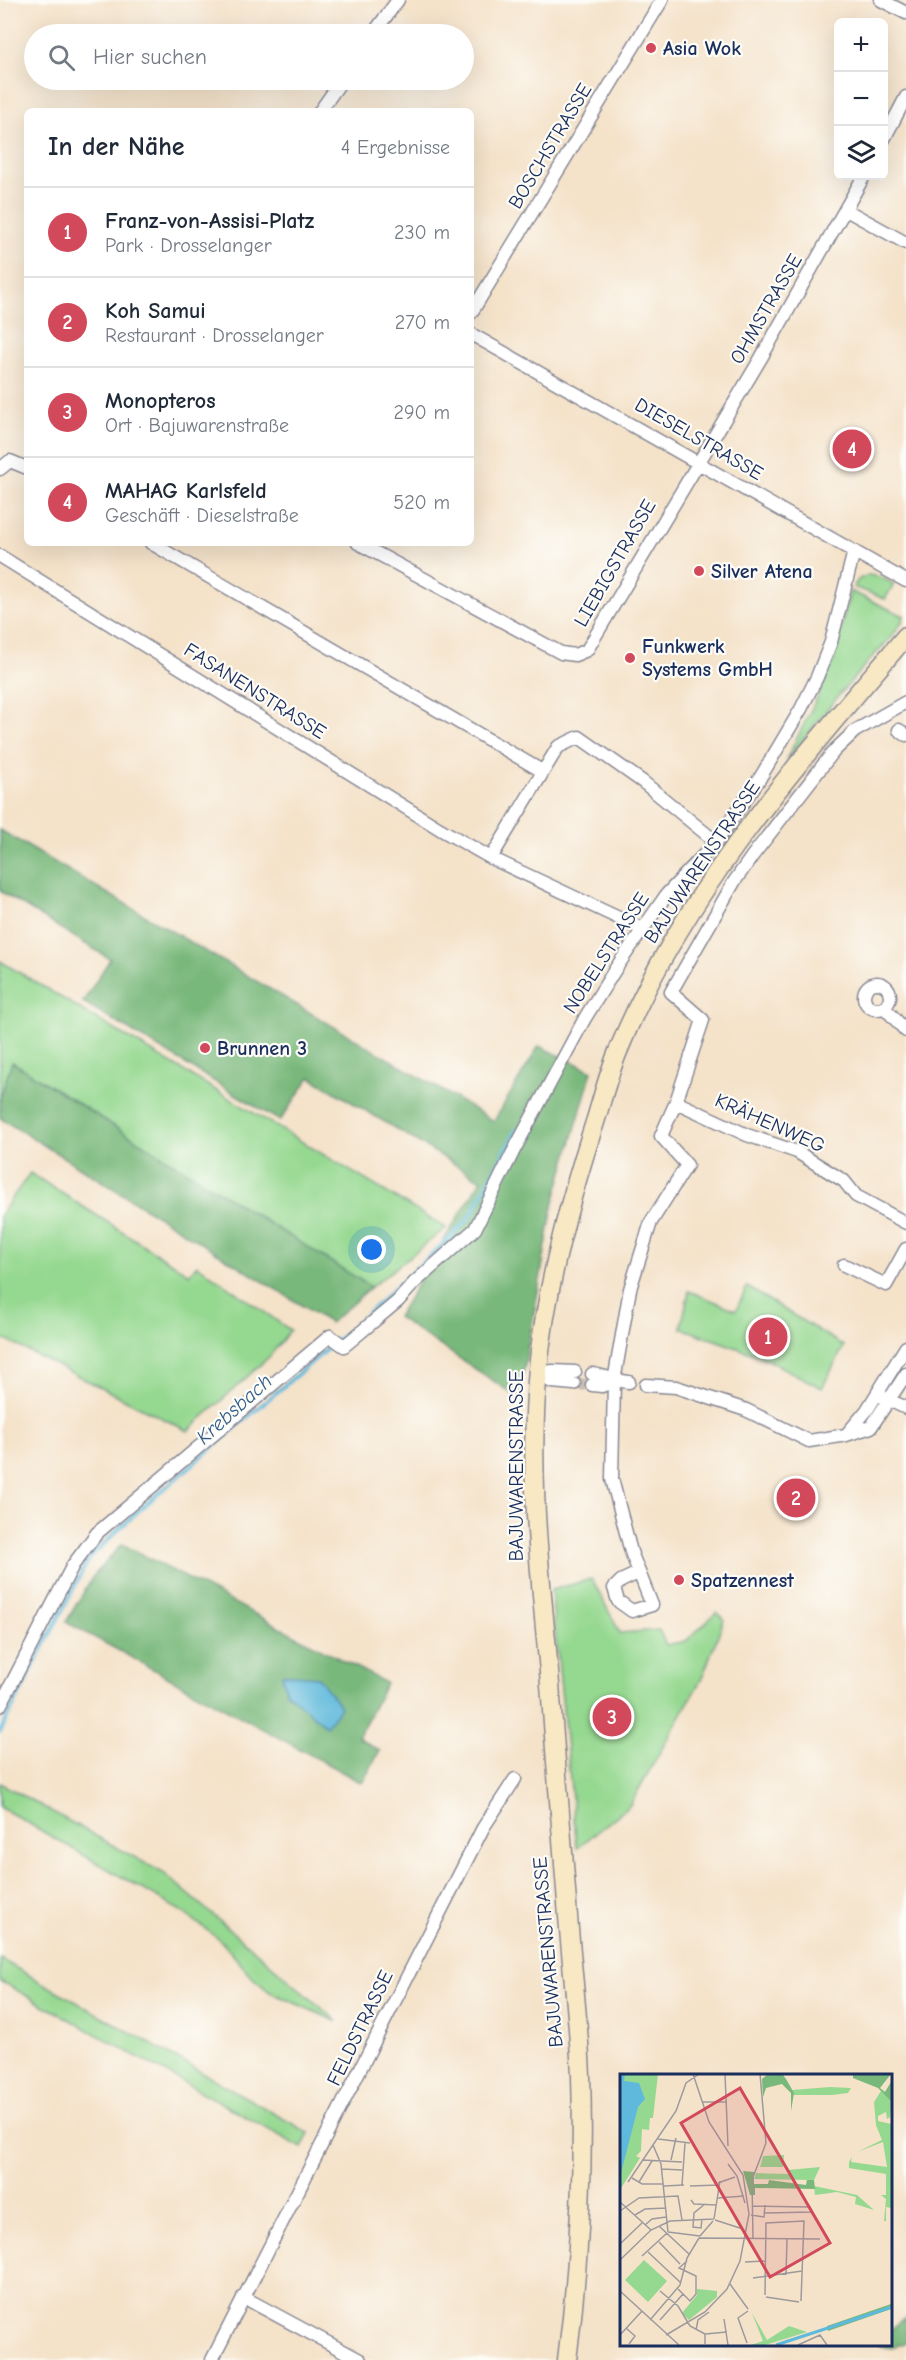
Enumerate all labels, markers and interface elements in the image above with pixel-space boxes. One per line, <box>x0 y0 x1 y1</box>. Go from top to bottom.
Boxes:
map controls <box>834 18 888 180</box>
button: + <box>834 18 888 72</box>
search box <box>24 24 474 90</box>
place label: Asia Wok <box>663 37 741 60</box>
icon: search <box>45 41 78 74</box>
marker: Asia Wok <box>644 41 658 55</box>
text: Hier suchen <box>93 44 207 70</box>
button: − <box>834 72 888 126</box>
street label: BOSCHSTRASSE <box>504 79 596 213</box>
button: layers <box>834 126 888 180</box>
text: In der Nähe <box>48 132 185 162</box>
text: 4 Ergebnisse <box>341 136 450 159</box>
text: Franz-von-Assisi-Platz <box>105 208 314 234</box>
text: 1 <box>64 221 71 244</box>
text: 230 m <box>394 221 450 244</box>
text: Park · Drosselanger <box>105 234 272 257</box>
street label: OHMSTRASSE <box>725 250 807 368</box>
text: Koh Samui <box>105 298 206 324</box>
text: 2 <box>63 311 72 334</box>
text: 270 m <box>395 311 450 334</box>
text: Restaurant · Drosselanger <box>105 324 324 347</box>
text: Monopteros <box>105 388 216 414</box>
street label: DIESELSTRASSE <box>631 393 767 485</box>
text: 3 <box>63 401 72 424</box>
text: 290 m <box>394 401 450 424</box>
text: Ort · Bajuwarenstraße <box>105 414 289 437</box>
pin: 4 <box>832 426 872 472</box>
text: MAHAG Karlsfeld <box>105 478 267 504</box>
text: 4 <box>63 491 72 514</box>
text: 520 m <box>393 491 450 514</box>
street label: LIEBIGSTRASSE <box>569 495 661 631</box>
text: Geschäft · Dieselstraße <box>105 504 299 527</box>
place label: Silver Atena <box>711 560 813 583</box>
marker: Silver Atena <box>692 564 706 578</box>
place label: Funkwerk Systems GmbH <box>642 635 773 681</box>
street label: FASANENSTRASSE <box>180 638 330 744</box>
marker: Funkwerk Systems GmbH <box>623 651 637 665</box>
street label: BAJUWARENSTRASSE <box>639 776 765 948</box>
street label: NOBELSTRASSE <box>558 888 654 1018</box>
place label: Brunnen 3 <box>217 1037 307 1060</box>
marker: Brunnen 3 <box>198 1041 212 1055</box>
street label: KRÄHENWEG <box>711 1089 829 1157</box>
your location <box>357 1235 386 1264</box>
pin: 1 <box>748 1314 788 1360</box>
water label: Krebsbach <box>191 1369 277 1449</box>
street label: BAJUWARENSTRASSE <box>505 1370 528 1562</box>
pin: 2 <box>776 1476 816 1520</box>
place label: Spatzennest <box>691 1569 794 1592</box>
marker: Spatzennest <box>672 1573 686 1587</box>
pin: 3 <box>592 1694 632 1740</box>
street label: BAJUWARENSTRASSE <box>528 1856 568 2048</box>
street label: FELDSTRASSE <box>322 1967 398 2089</box>
inset map <box>620 2074 891 2345</box>

